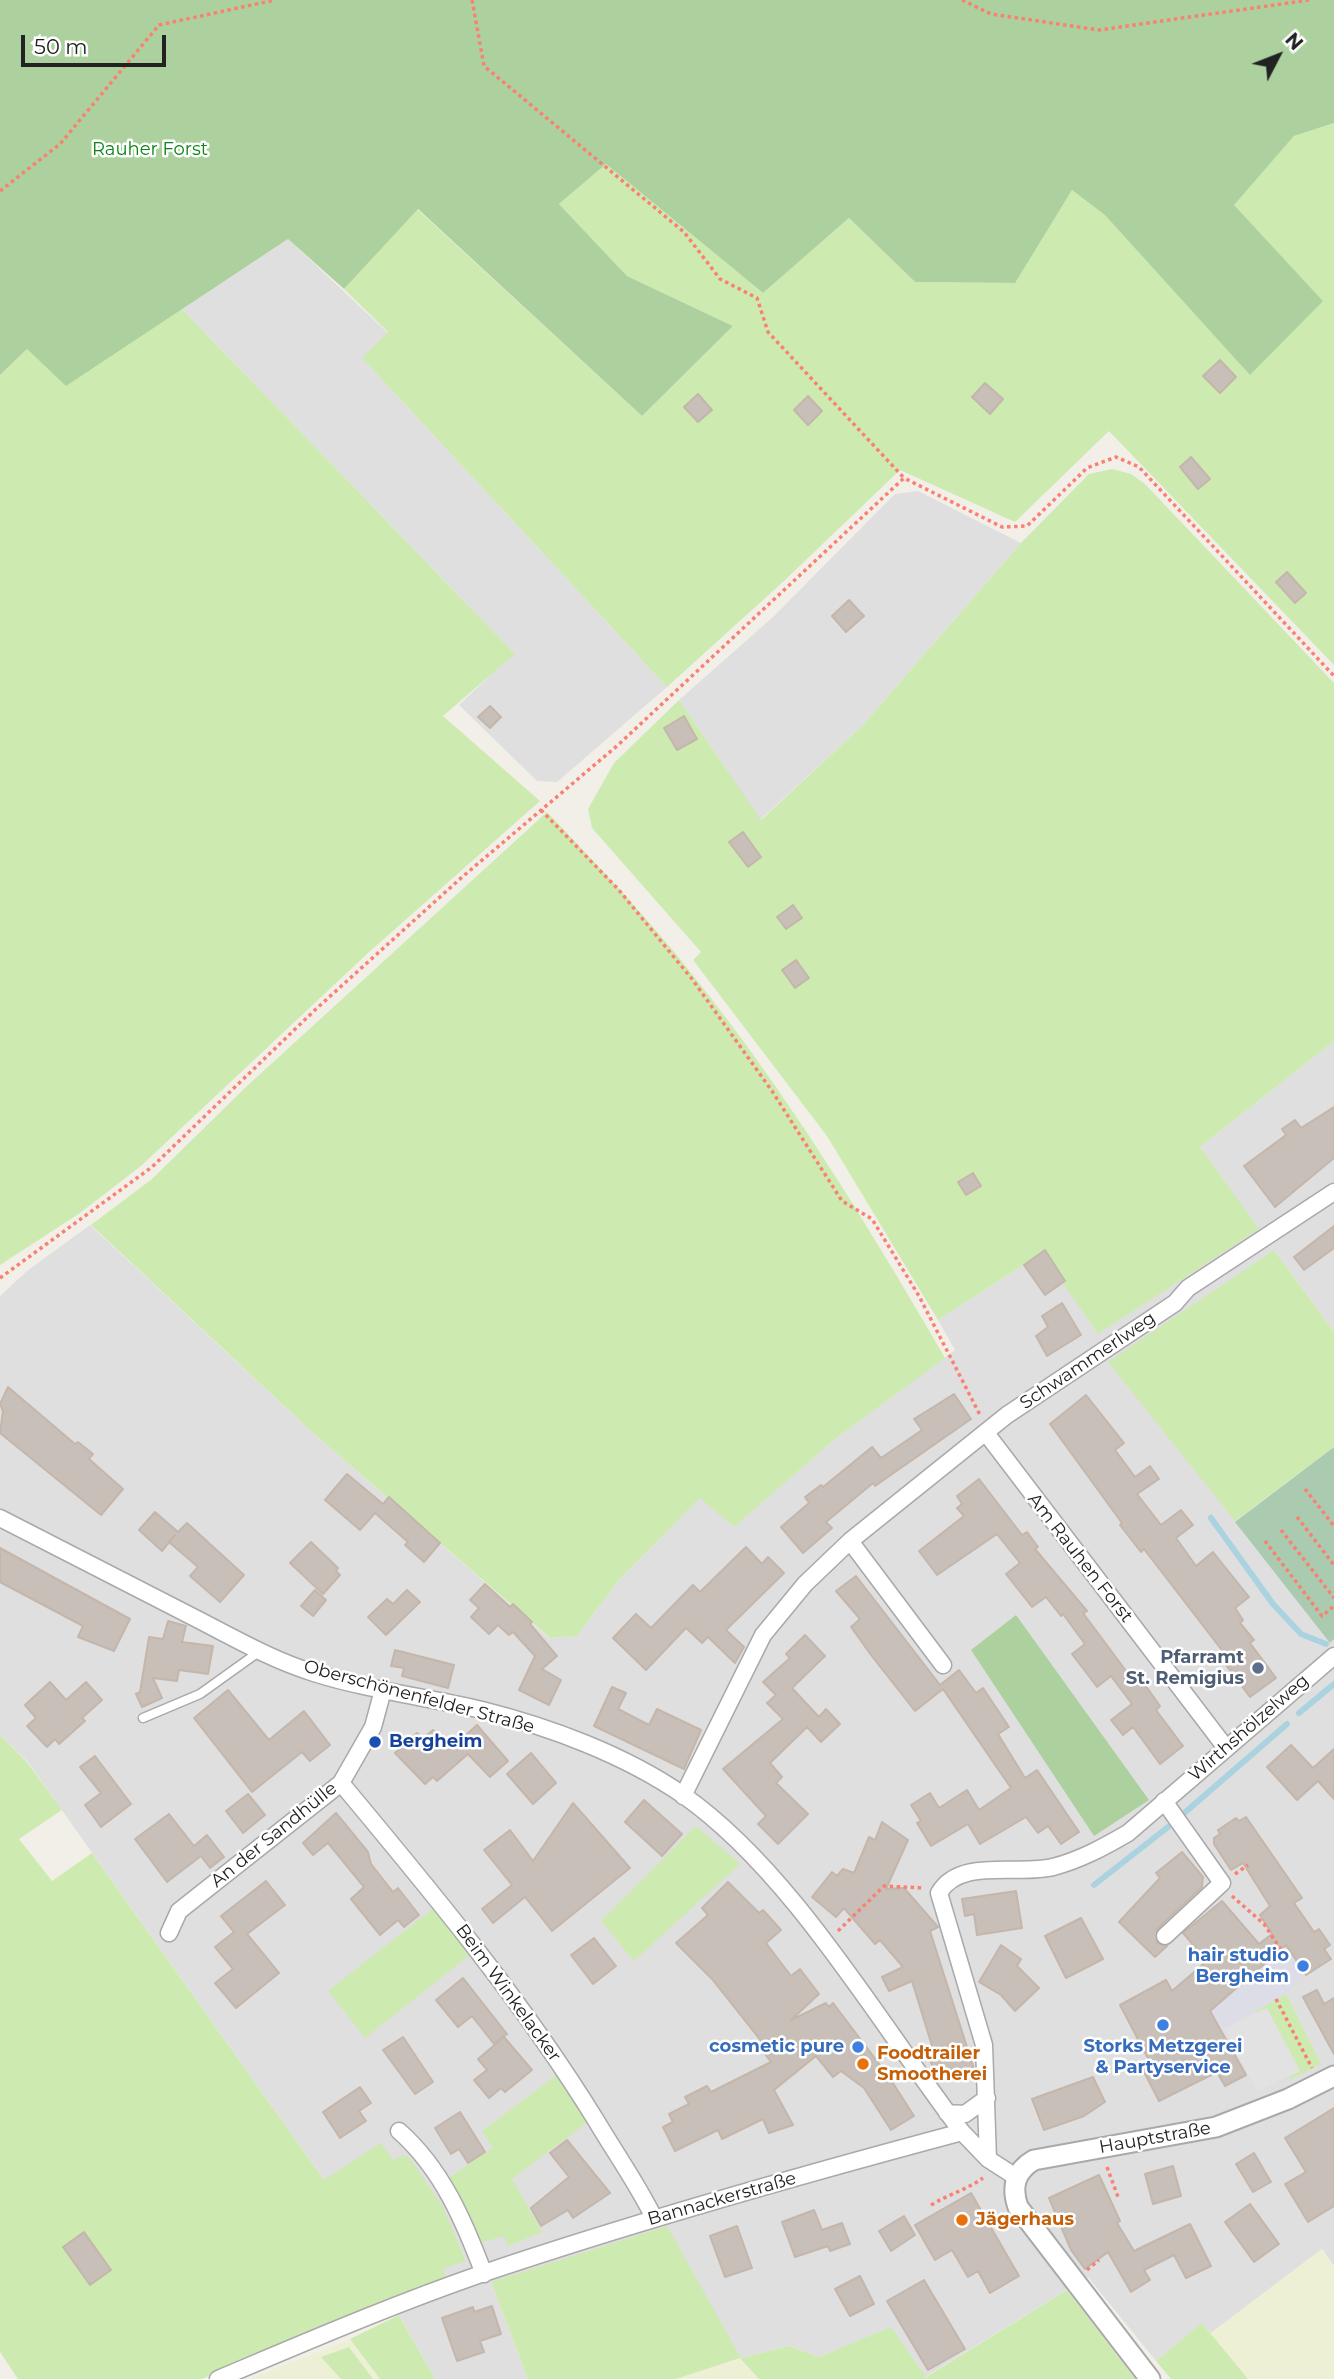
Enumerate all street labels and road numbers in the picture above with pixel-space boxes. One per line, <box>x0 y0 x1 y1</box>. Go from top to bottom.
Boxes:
street label: Schwammerlweg <box>1016 1308 1160 1414</box>
street label: Am Rauhen Forst <box>1023 1489 1137 1627</box>
street label: Oberschönenfelder Straße <box>301 1656 537 1738</box>
street label: Wirthshölzelweg <box>1185 1670 1313 1786</box>
street label: An der Sandhülle <box>207 1778 341 1892</box>
street label: Beim Winkelacker <box>451 1920 565 2066</box>
street label: Hauptstraße <box>1098 2118 1212 2158</box>
street label: Bannackerstraße <box>645 2167 799 2231</box>

